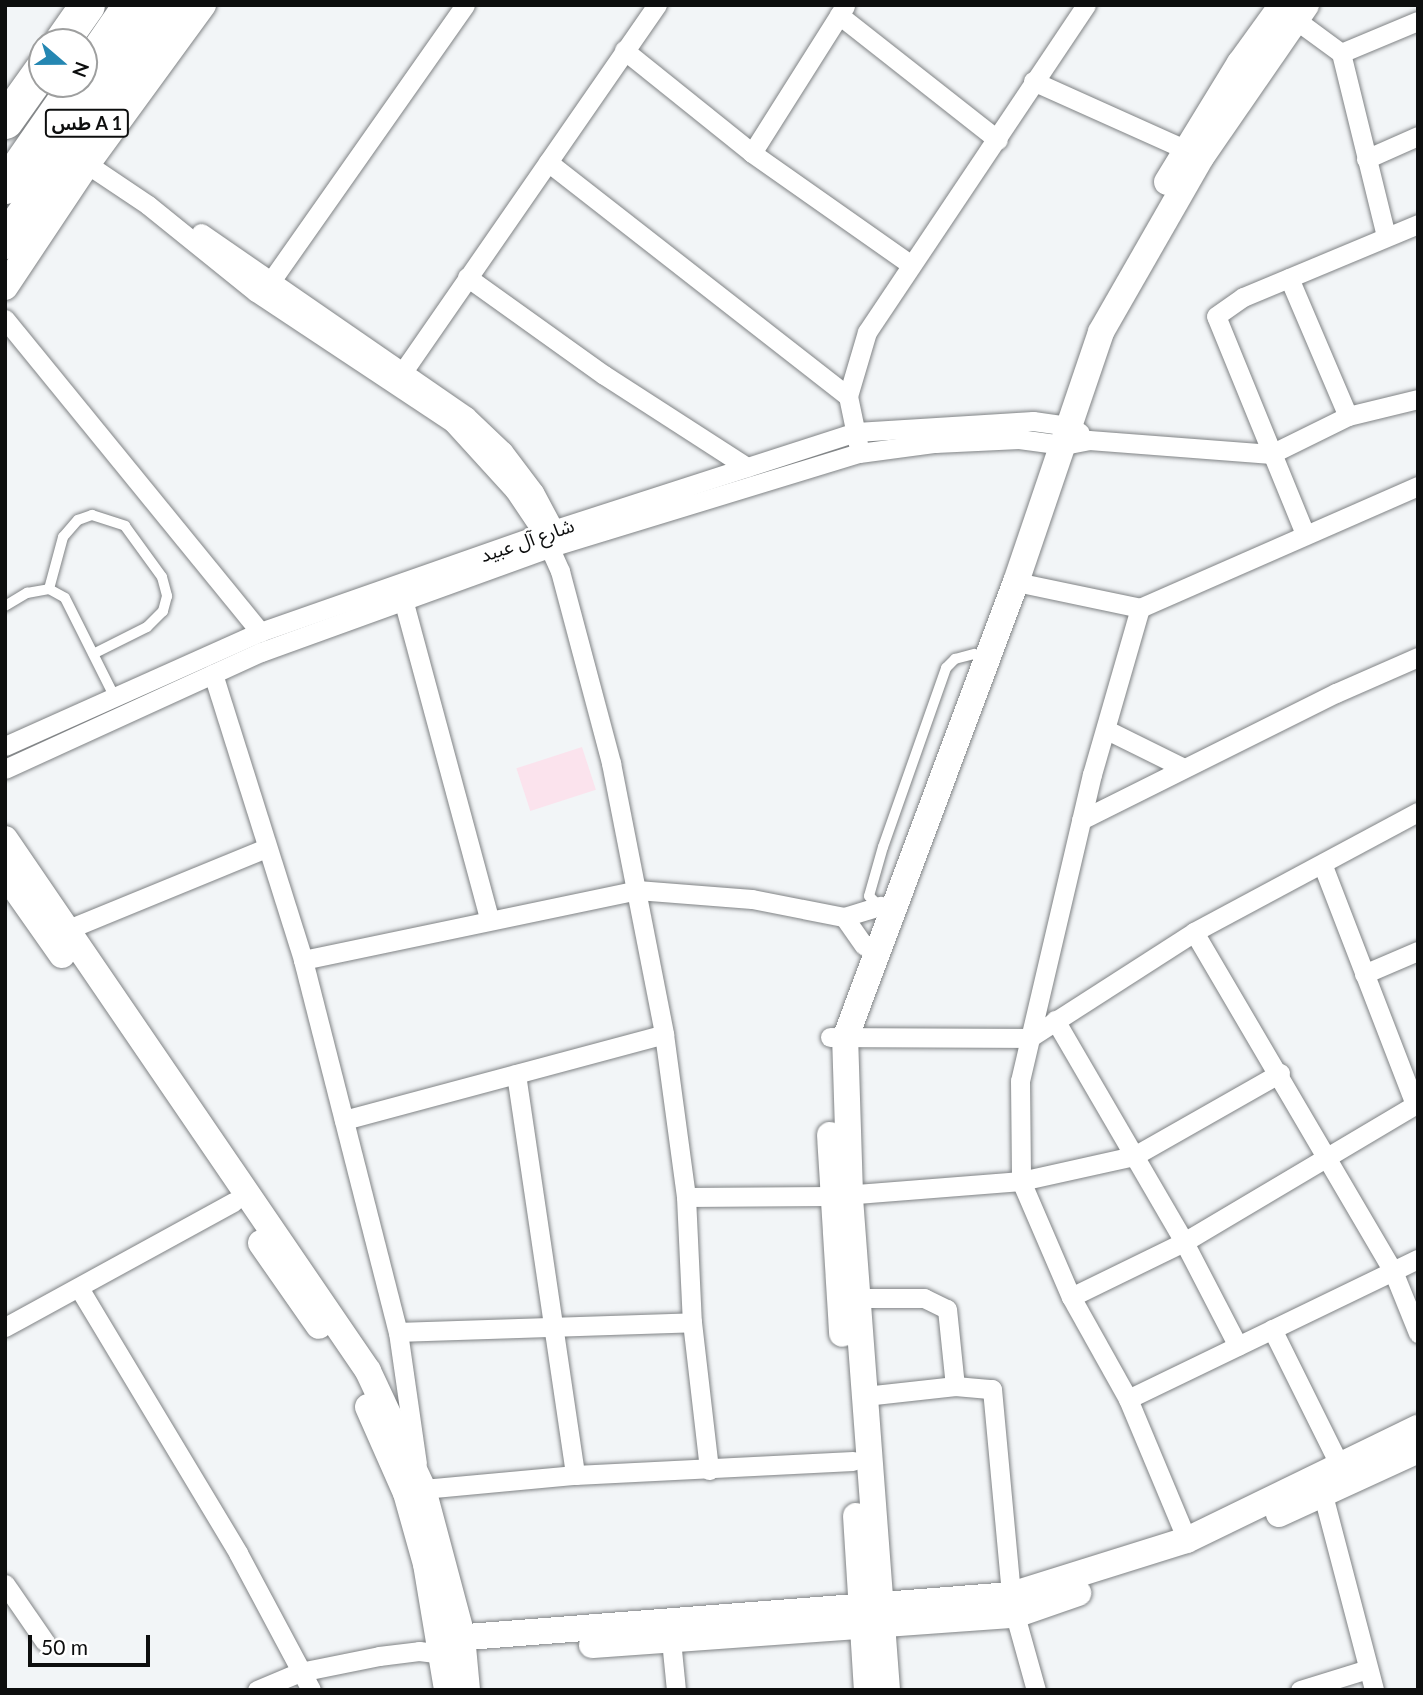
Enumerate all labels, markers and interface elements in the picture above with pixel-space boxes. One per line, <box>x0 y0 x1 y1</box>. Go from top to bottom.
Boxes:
north arrow <box>28 28 98 98</box>
text: N <box>68 59 95 80</box>
road number: طس A 1 <box>43 109 131 138</box>
street label: شارع آل عبيد <box>477 513 577 567</box>
scale bar <box>32 1622 154 1666</box>
text: 50 m <box>41 1634 88 1659</box>

